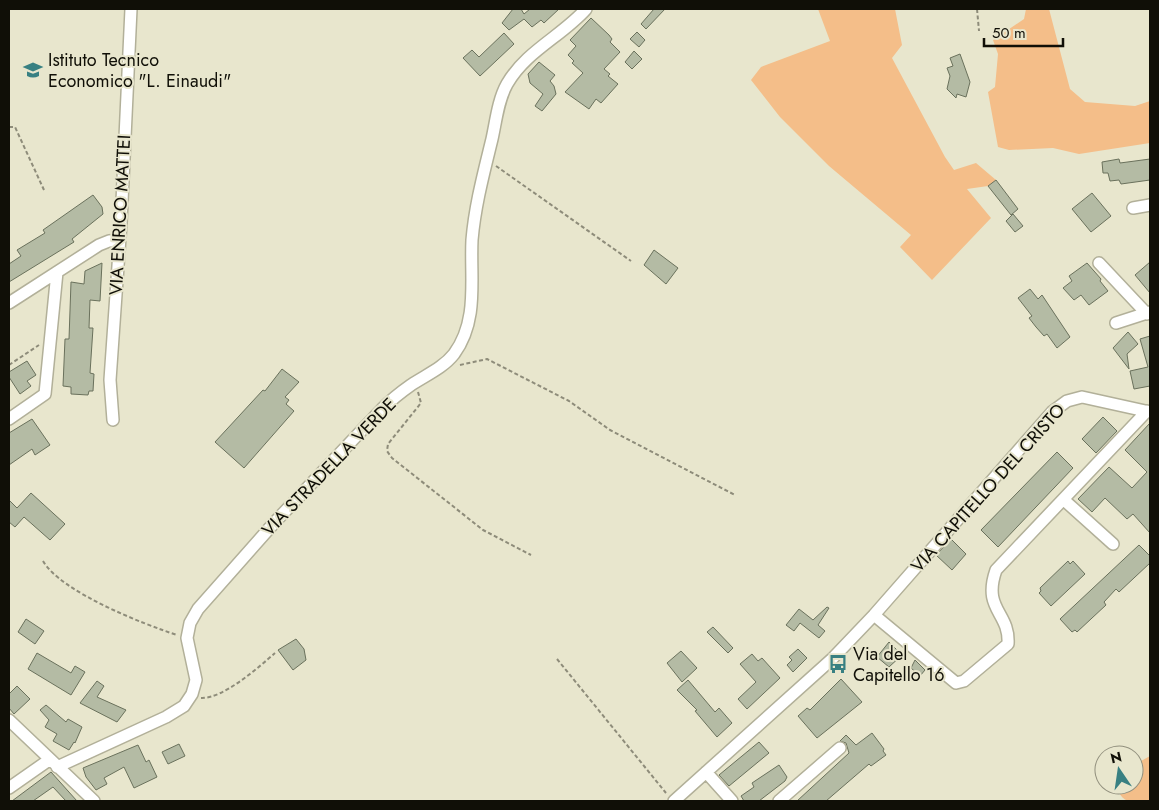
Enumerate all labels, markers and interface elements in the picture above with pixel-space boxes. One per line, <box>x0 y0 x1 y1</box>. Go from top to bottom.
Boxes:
scale bar <box>984 15 1063 47</box>
text: 50 m <box>992 22 1026 44</box>
place label: Istituto Tecnico Economico "L. Einaudi" <box>48 47 231 94</box>
school or university icon: Istituto Tecnico Economico "L. Einaudi" <box>22 59 44 81</box>
street label: VIA ENRICO MATTEI <box>103 134 137 296</box>
street label: VIA STRADELLA VERDE <box>256 392 402 542</box>
street label: VIA CAPITELLO DEL CRISTO <box>905 398 1071 578</box>
place label: Via del Capitello 16 <box>853 641 945 688</box>
bus stop icon: Via del Capitello 16 <box>827 653 849 675</box>
north arrow <box>1094 745 1144 795</box>
text: N <box>1108 746 1124 768</box>

